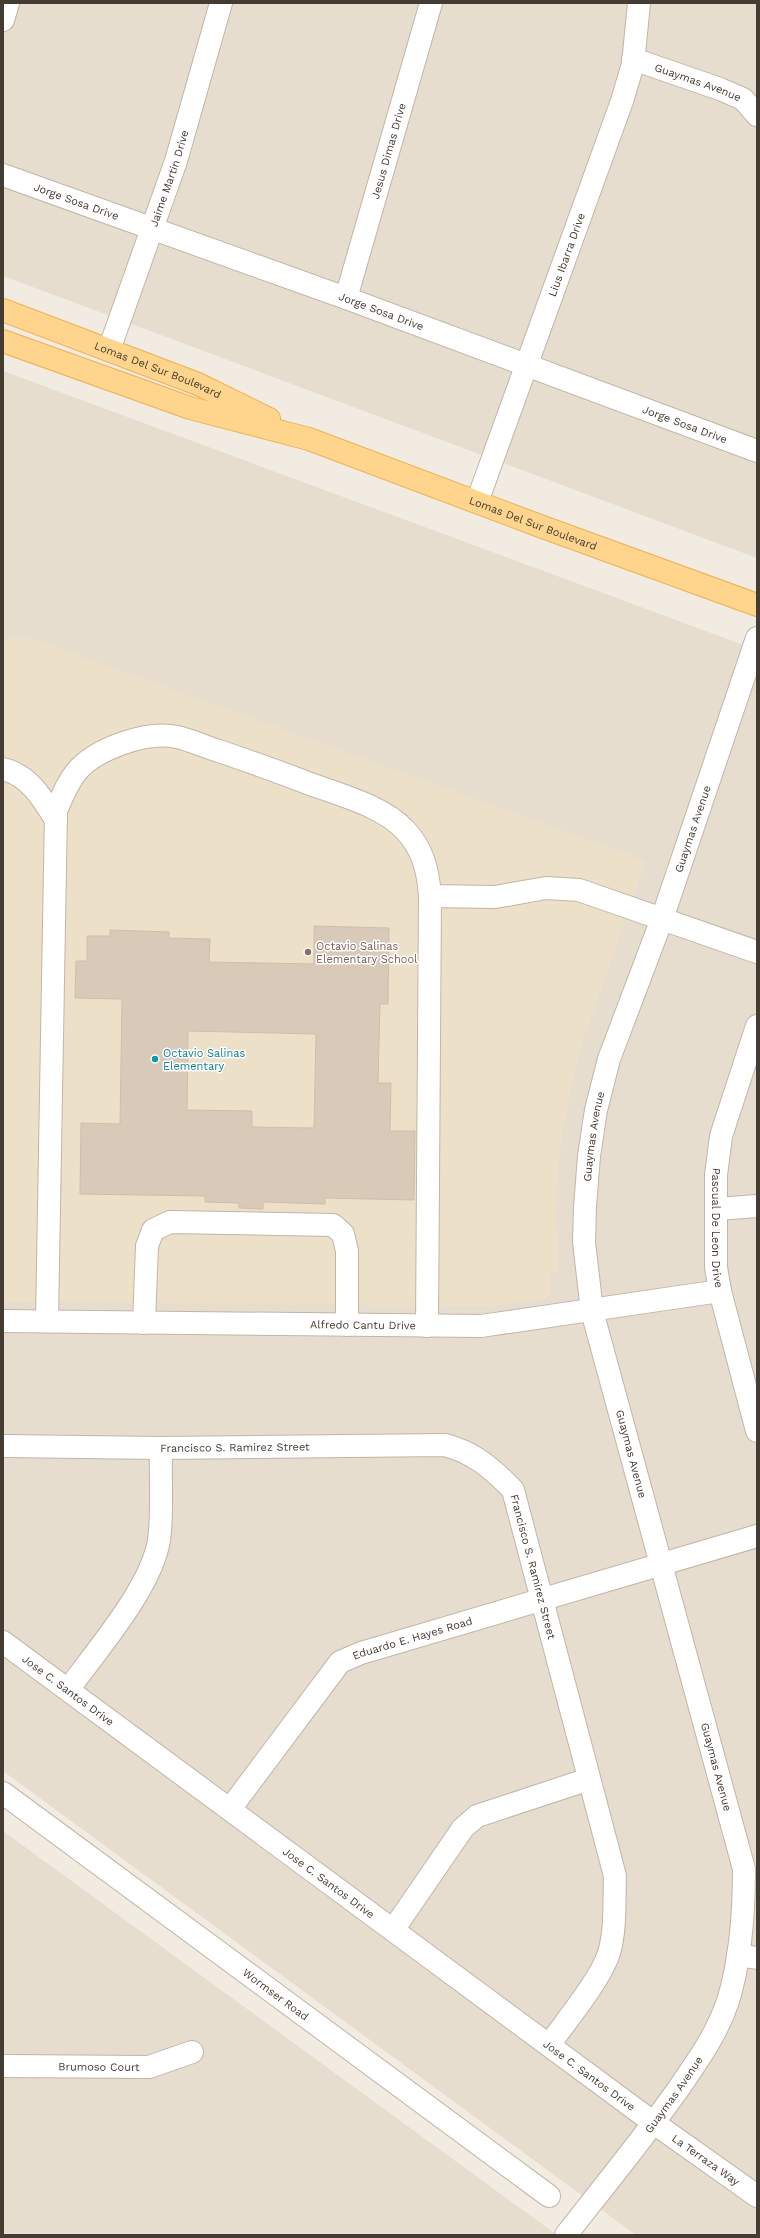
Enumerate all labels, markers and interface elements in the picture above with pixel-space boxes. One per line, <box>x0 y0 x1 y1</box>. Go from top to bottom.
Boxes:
street label: Guaymas Avenue <box>653 60 743 104</box>
street label: Jesus Dimas Drive <box>368 102 408 200</box>
street label: Jaime Martin Drive <box>147 128 191 228</box>
street label: Jorge Sosa Drive <box>32 180 121 223</box>
street label: Lius Ibarra Drive <box>545 211 588 298</box>
street label: Jorge Sosa Drive <box>337 289 426 333</box>
street label: Lomas Del Sur Boulevard <box>93 339 223 401</box>
street label: Jorge Sosa Drive <box>641 402 729 446</box>
street label: Lomas Del Sur Boulevard <box>467 493 599 553</box>
street label: Guaymas Avenue <box>672 784 713 874</box>
place label: Octavio Salinas Elementary School <box>316 940 418 966</box>
marker: Octavio Salinas Elementary School <box>303 947 313 957</box>
place label: Octavio Salinas Elementary <box>163 1047 246 1073</box>
marker: Octavio Salinas Elementary <box>150 1054 160 1064</box>
street label: Guaymas Avenue <box>581 1090 607 1182</box>
street label: Pascual De Leon Drive <box>710 1167 726 1289</box>
street label: Alfredo Cantu Drive <box>310 1318 416 1332</box>
street label: Guaymas Avenue <box>613 1408 649 1500</box>
street label: Francisco S. Ramirez Street <box>160 1440 310 1455</box>
street label: Francisco S. Ramirez Street <box>508 1493 559 1641</box>
street label: Eduardo E. Hayes Road <box>350 1614 474 1662</box>
street label: Jose C. Santos Drive <box>20 1652 117 1728</box>
street label: Guaymas Avenue <box>698 1721 734 1813</box>
street label: Jose C. Santos Drive <box>280 1844 377 1921</box>
street label: Wormser Road <box>240 1966 311 2023</box>
street label: Jose C. Santos Drive <box>541 2037 638 2113</box>
street label: Guaymas Avenue <box>642 2054 705 2135</box>
street label: Brumoso Court <box>58 2060 140 2073</box>
street label: La Terraza Way <box>669 2131 743 2188</box>

